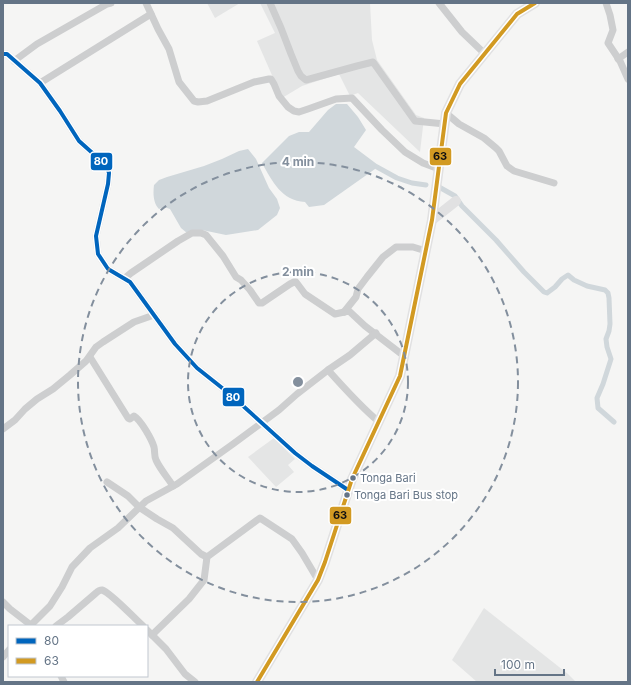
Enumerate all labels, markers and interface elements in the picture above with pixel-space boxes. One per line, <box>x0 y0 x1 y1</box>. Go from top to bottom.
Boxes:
line badge: 63 <box>429 147 452 166</box>
text: 63 <box>433 149 447 163</box>
line badge: 80 <box>90 152 113 171</box>
text: 80 <box>94 154 108 168</box>
text: 4 min <box>282 154 314 169</box>
text: 2 min <box>282 264 314 279</box>
centre of rings <box>291 375 305 389</box>
line badge: 80 <box>222 387 245 407</box>
text: 80 <box>226 390 240 404</box>
place label: Tonga Bari <box>360 471 416 485</box>
marker: Tonga Bari <box>348 473 358 483</box>
place label: Tonga Bari Bus stop <box>354 488 458 502</box>
marker: Tonga Bari Bus stop <box>342 490 352 500</box>
line badge: 63 <box>329 506 352 525</box>
text: 63 <box>333 508 347 522</box>
legend <box>8 625 148 677</box>
text: 80 <box>44 633 59 648</box>
scale bar <box>495 651 564 677</box>
text: 63 <box>44 653 59 668</box>
text: 100 m <box>501 657 535 672</box>

